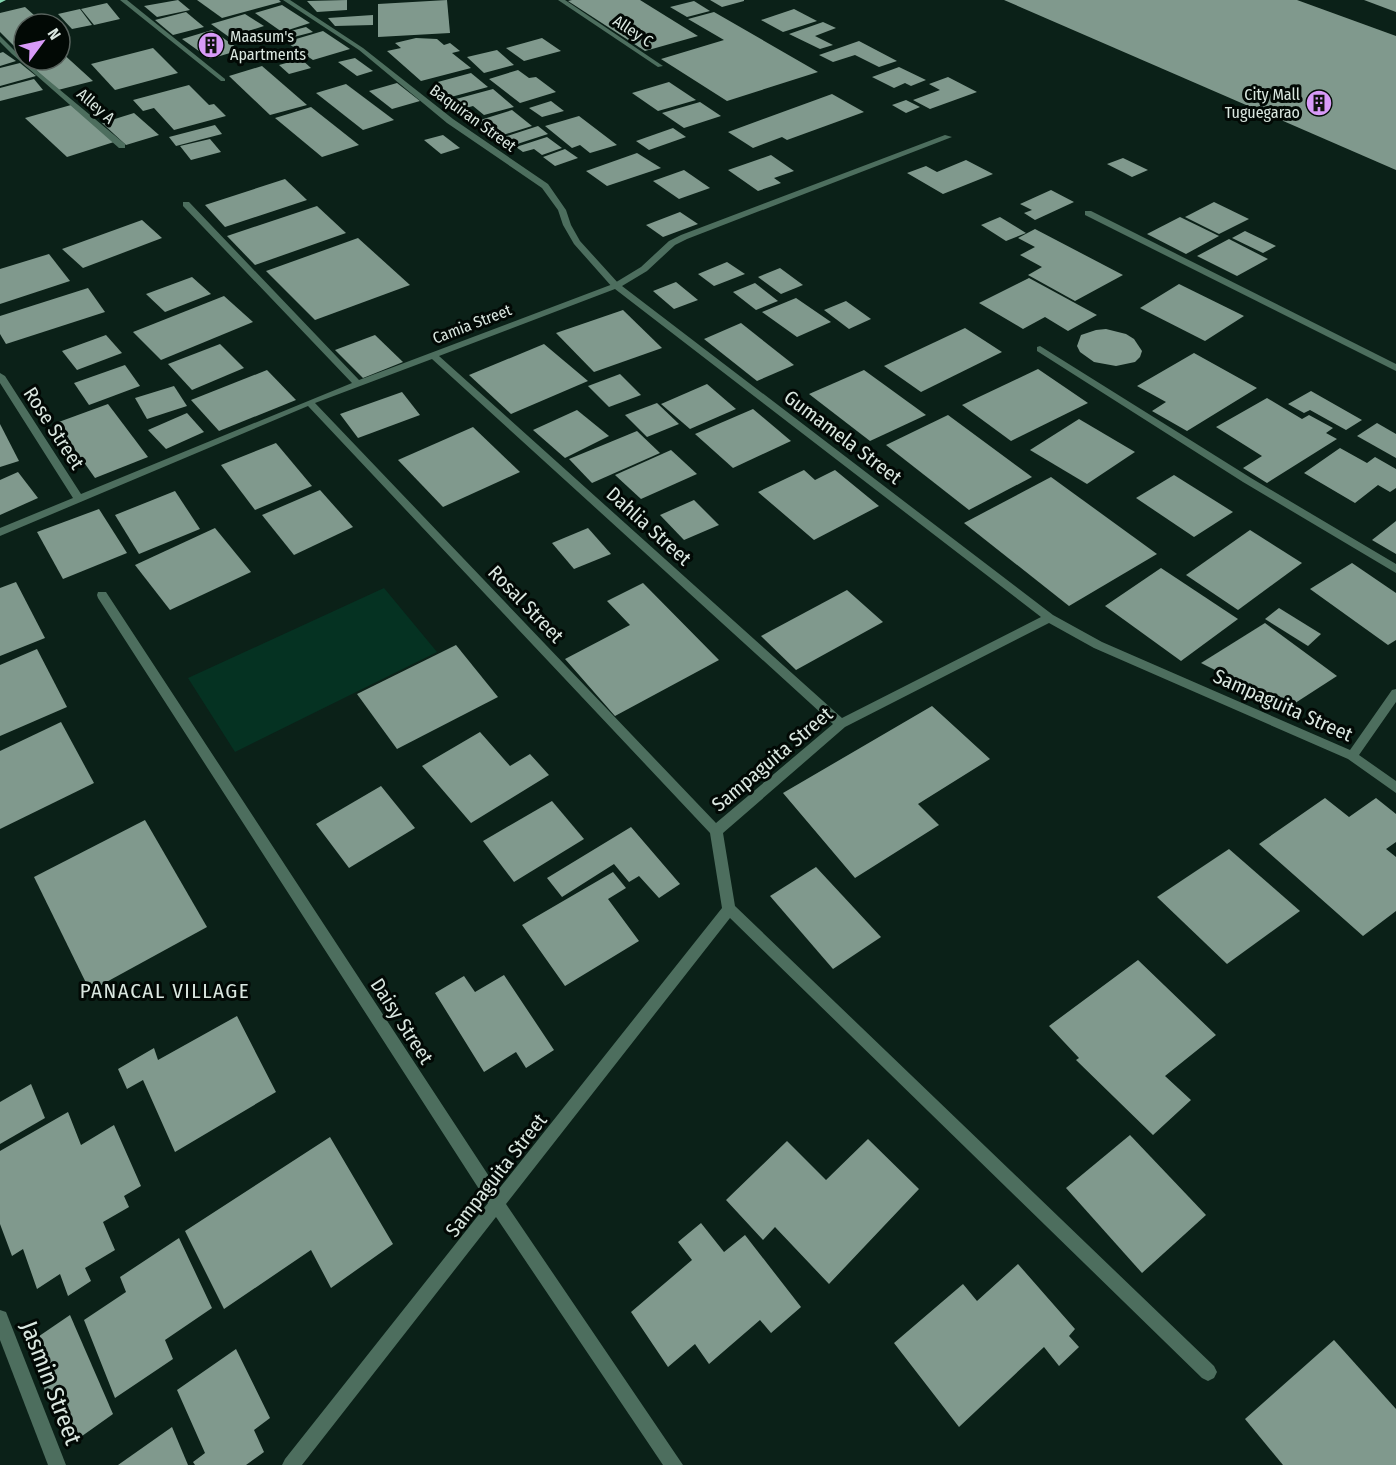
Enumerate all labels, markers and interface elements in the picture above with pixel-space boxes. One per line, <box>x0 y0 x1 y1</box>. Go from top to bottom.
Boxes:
street label: Alley C <box>610 11 656 51</box>
north arrow <box>12 12 72 72</box>
text: N <box>44 25 65 43</box>
place label: Maasum's Apartments <box>230 27 306 64</box>
building icon: Maasum's Apartments <box>196 30 226 60</box>
street label: Baquiran Street <box>426 80 520 156</box>
street label: Alley A <box>73 84 119 128</box>
place label: City Mall Tuguegarao <box>1225 85 1300 122</box>
building icon: City Mall Tuguegarao <box>1304 88 1334 118</box>
street label: Camia Street <box>430 300 515 348</box>
street label: Rose Street <box>18 382 90 474</box>
street label: Gumamela Street <box>779 385 907 489</box>
street label: Dahlia Street <box>602 482 697 571</box>
street label: Rosal Street <box>483 560 569 648</box>
street label: Sampaguita Street <box>1210 664 1357 747</box>
street label: Sampaguita Street <box>707 701 837 816</box>
street label: Daisy Street <box>365 974 439 1069</box>
district label: PANACAL VILLAGE <box>80 978 250 1004</box>
street label: Sampaguita Street <box>440 1108 552 1241</box>
street label: Jasmin Street <box>15 1317 87 1449</box>

